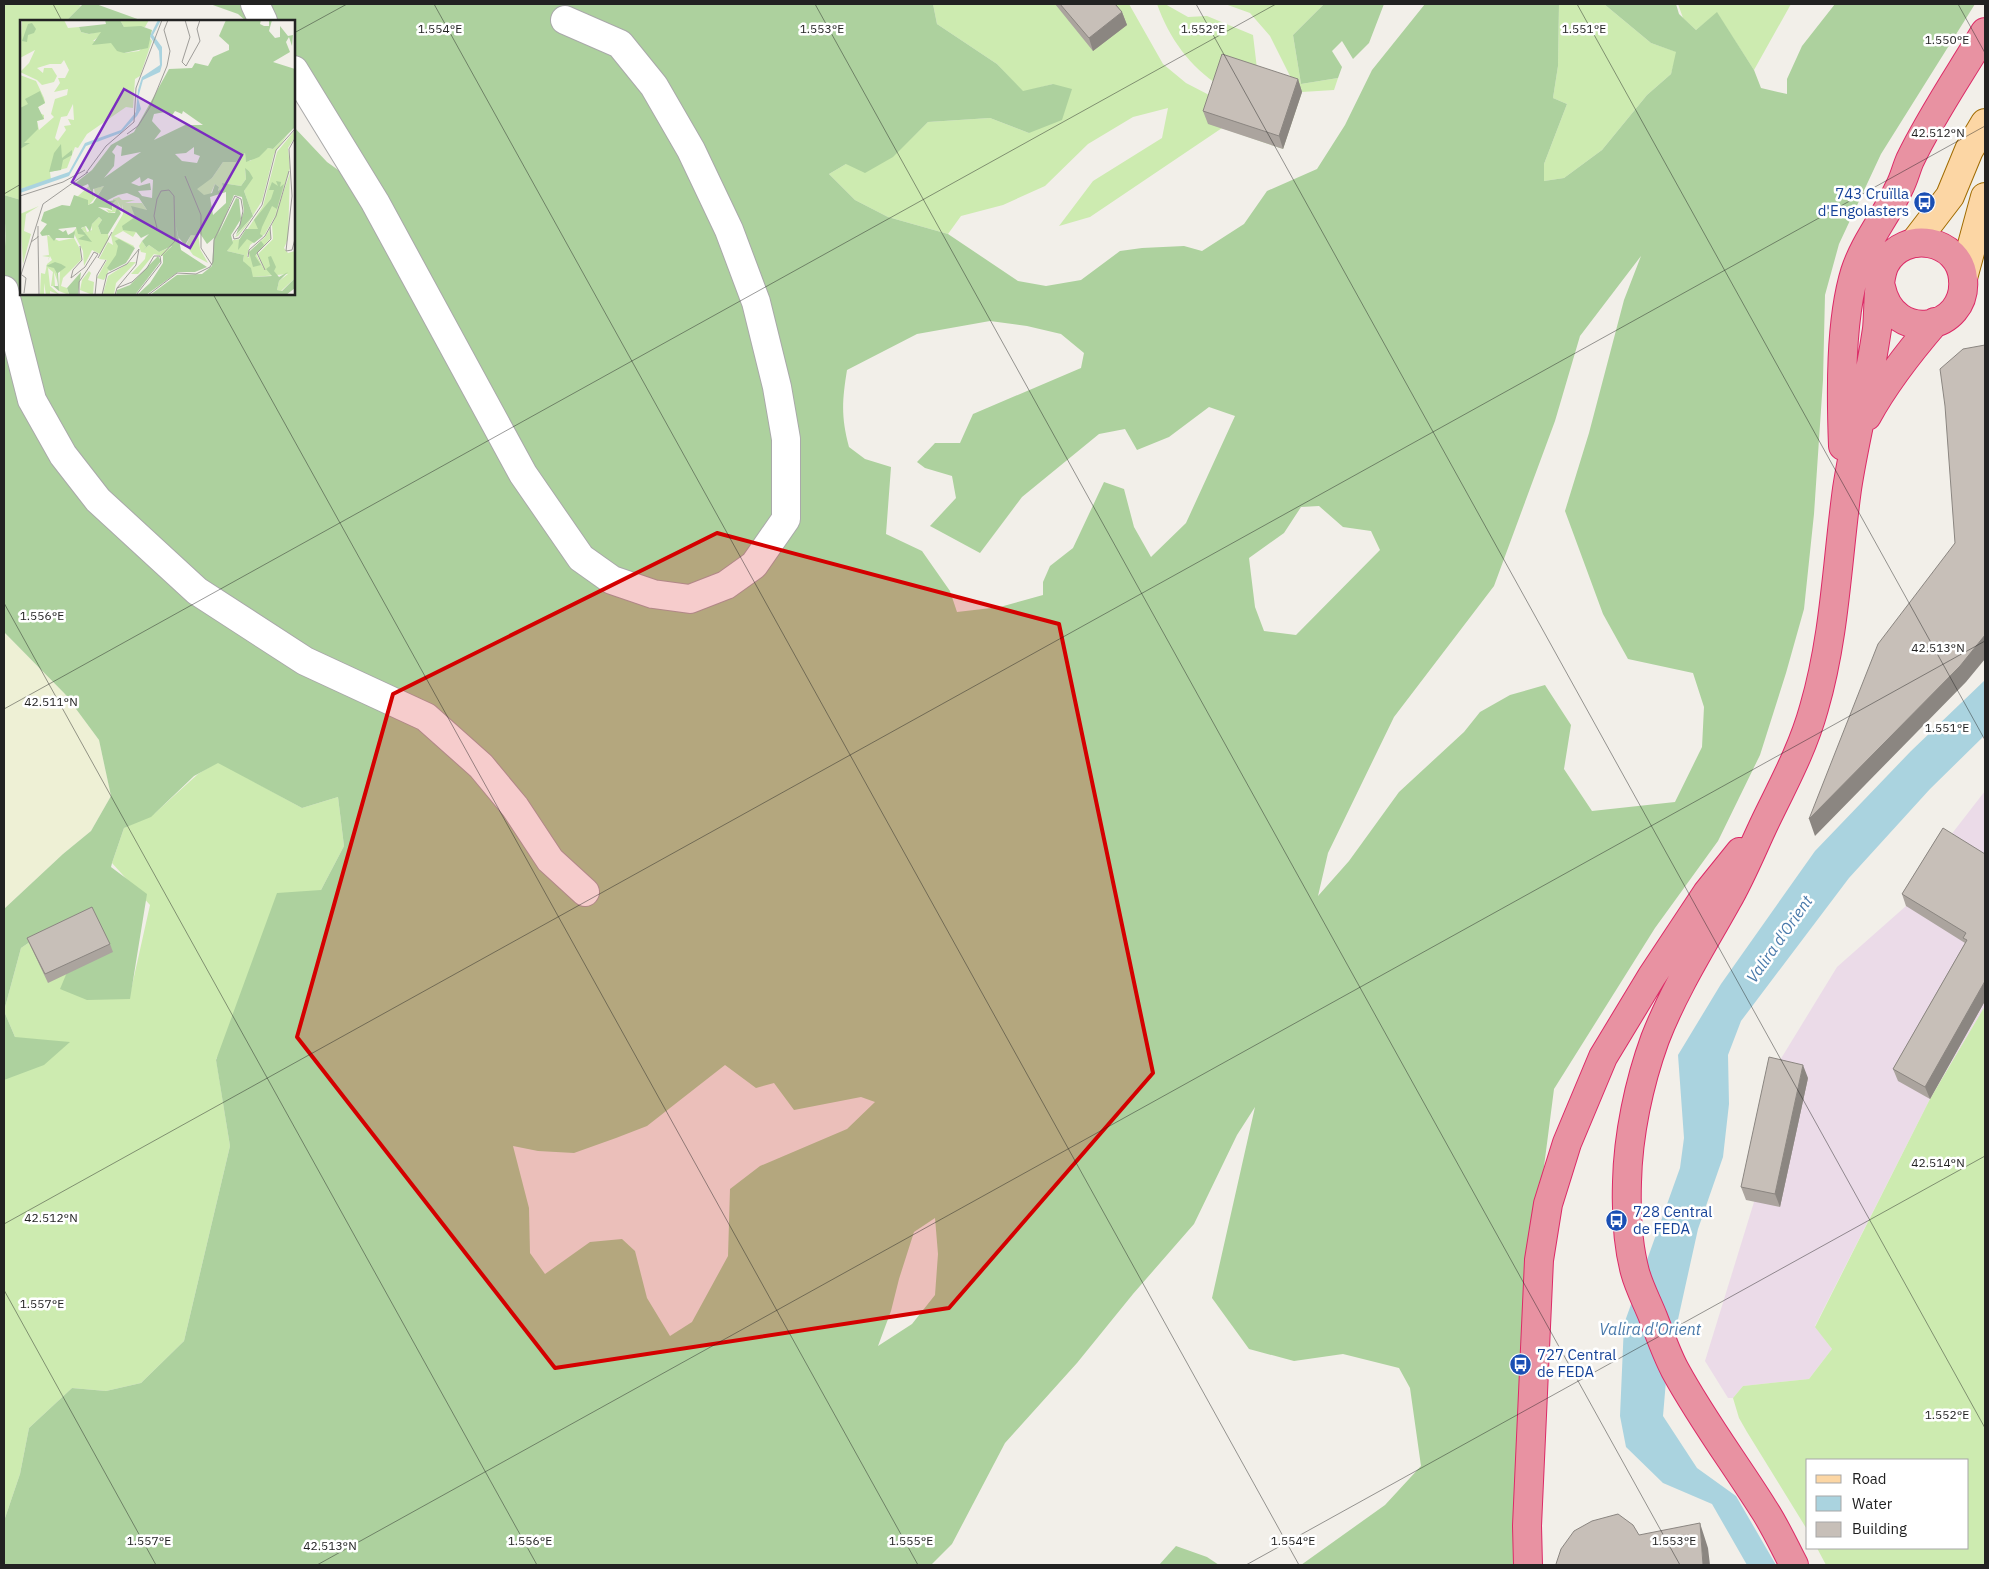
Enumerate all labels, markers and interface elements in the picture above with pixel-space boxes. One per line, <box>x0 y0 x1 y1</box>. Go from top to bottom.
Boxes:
inset map <box>20 20 295 295</box>
text: 1.554°E <box>418 21 462 36</box>
text: 1.553°E <box>800 21 844 36</box>
text: 1.552°E <box>1181 21 1225 36</box>
text: 1.551°E <box>1562 21 1606 36</box>
text: 1.550°E <box>1925 32 1969 47</box>
text: 42.512°N <box>1911 125 1965 140</box>
place label: 743 Cruïlla d'Engolasters <box>1818 184 1909 220</box>
bus stop icon: 743 Cruïlla d'Engolasters <box>1913 191 1937 215</box>
text: 1.556°E <box>20 608 64 623</box>
text: 42.513°N <box>1911 640 1965 655</box>
text: 42.511°N <box>24 694 78 709</box>
text: 1.551°E <box>1925 720 1969 735</box>
water label: Valira d'Orient <box>1742 891 1817 986</box>
text: 42.514°N <box>1911 1155 1965 1170</box>
place label: 728 Central de FEDA <box>1633 1202 1712 1238</box>
bus stop icon: 728 Central de FEDA <box>1605 1209 1629 1233</box>
text: 42.512°N <box>24 1210 78 1225</box>
text: 1.557°E <box>20 1296 64 1311</box>
water label: Valira d'Orient <box>1599 1319 1702 1339</box>
place label: 727 Central de FEDA <box>1537 1345 1616 1381</box>
bus stop icon: 727 Central de FEDA <box>1509 1352 1533 1376</box>
text: 1.552°E <box>1925 1407 1969 1422</box>
legend <box>1806 1459 1969 1549</box>
text: Road <box>1852 1469 1887 1488</box>
text: Water <box>1852 1494 1893 1513</box>
text: Building <box>1852 1519 1907 1538</box>
text: 1.557°E <box>127 1533 171 1548</box>
text: 1.556°E <box>508 1533 552 1548</box>
text: 1.555°E <box>889 1533 933 1548</box>
text: 1.554°E <box>1271 1533 1315 1548</box>
text: 1.553°E <box>1652 1533 1696 1548</box>
text: 42.513°N <box>303 1538 357 1553</box>

